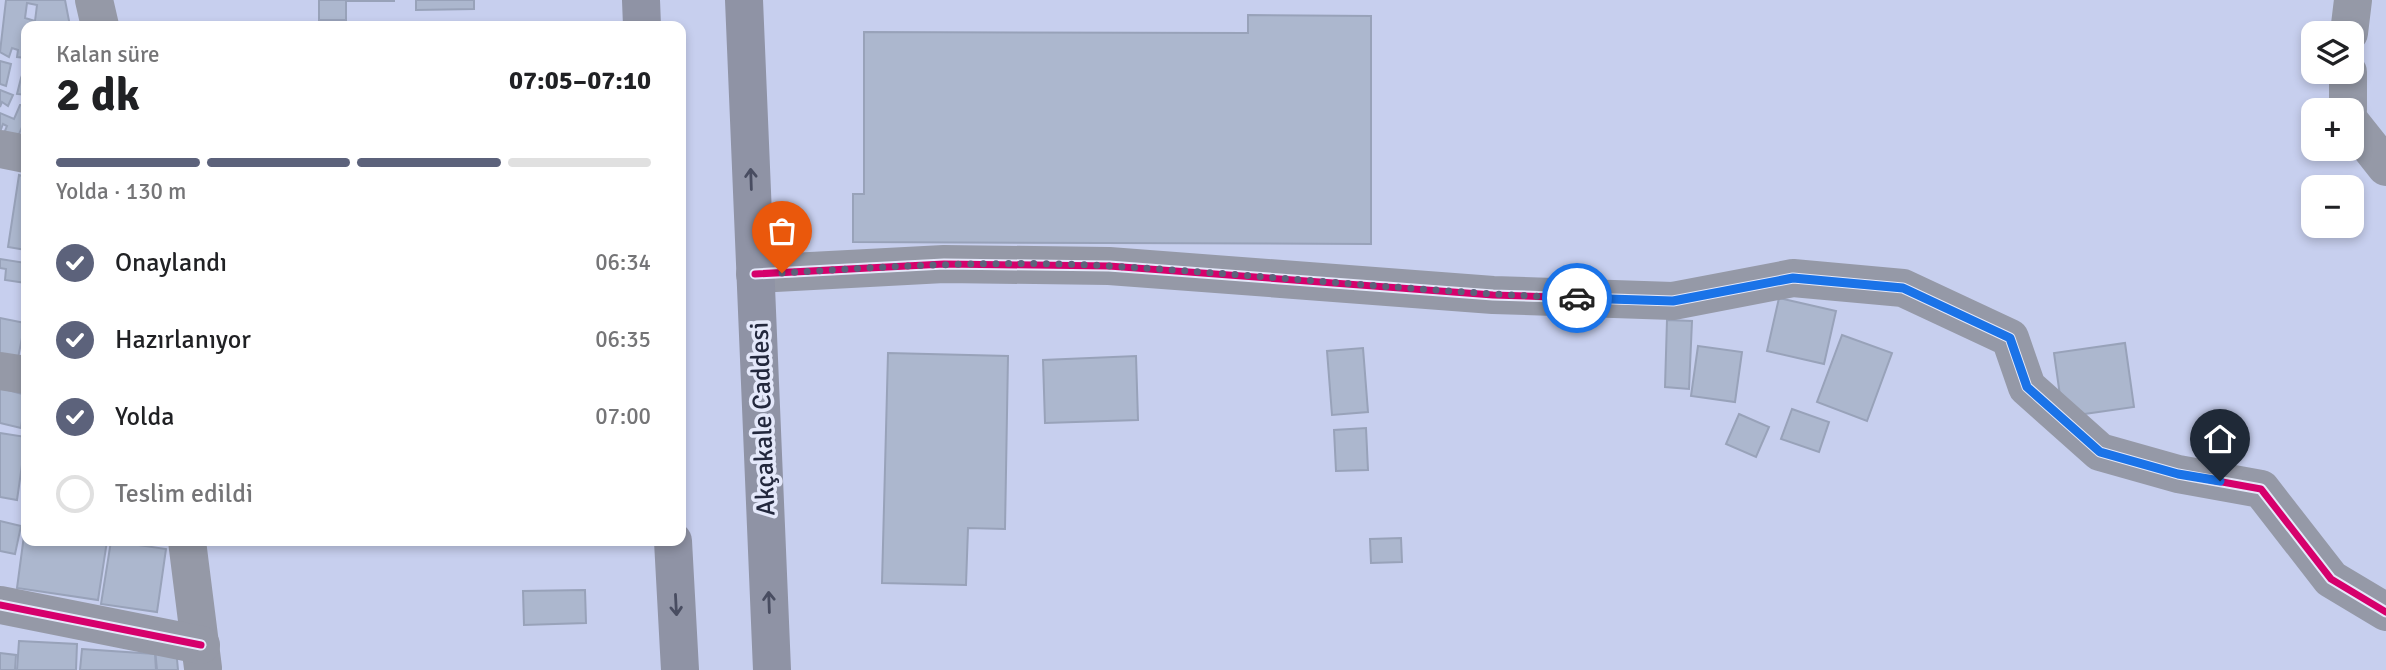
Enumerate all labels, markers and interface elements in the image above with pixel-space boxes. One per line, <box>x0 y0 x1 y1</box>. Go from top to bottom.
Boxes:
map controls <box>2301 21 2364 238</box>
button: layers <box>2301 21 2364 84</box>
text: Kalan süre <box>56 40 160 69</box>
text: 07:05–07:10 <box>509 65 651 97</box>
text: 2 dk <box>56 67 140 123</box>
button: + <box>2301 98 2364 161</box>
one-way arrow <box>745 167 758 190</box>
button: − <box>2301 175 2364 238</box>
text: Yolda · 130 m <box>56 177 186 206</box>
pin <box>752 201 812 273</box>
icon: bag <box>763 212 801 250</box>
icon: check <box>56 244 94 282</box>
text: Onaylandı <box>115 247 227 279</box>
text: 06:34 <box>595 248 651 277</box>
courier <box>1542 263 1612 333</box>
icon: car <box>1558 279 1596 317</box>
icon: check <box>56 321 94 359</box>
street label: Akçakale Caddesi <box>744 322 782 516</box>
text: Hazırlanıyor <box>115 324 251 356</box>
text: 06:35 <box>595 325 651 354</box>
icon: check <box>56 398 94 436</box>
text: Yolda <box>115 401 175 433</box>
text: 07:00 <box>595 402 651 431</box>
pin <box>2190 409 2250 481</box>
icon: home <box>2201 420 2239 458</box>
text: Teslim edildi <box>115 478 253 510</box>
one-way arrow <box>763 591 776 614</box>
one-way arrow <box>670 594 683 617</box>

